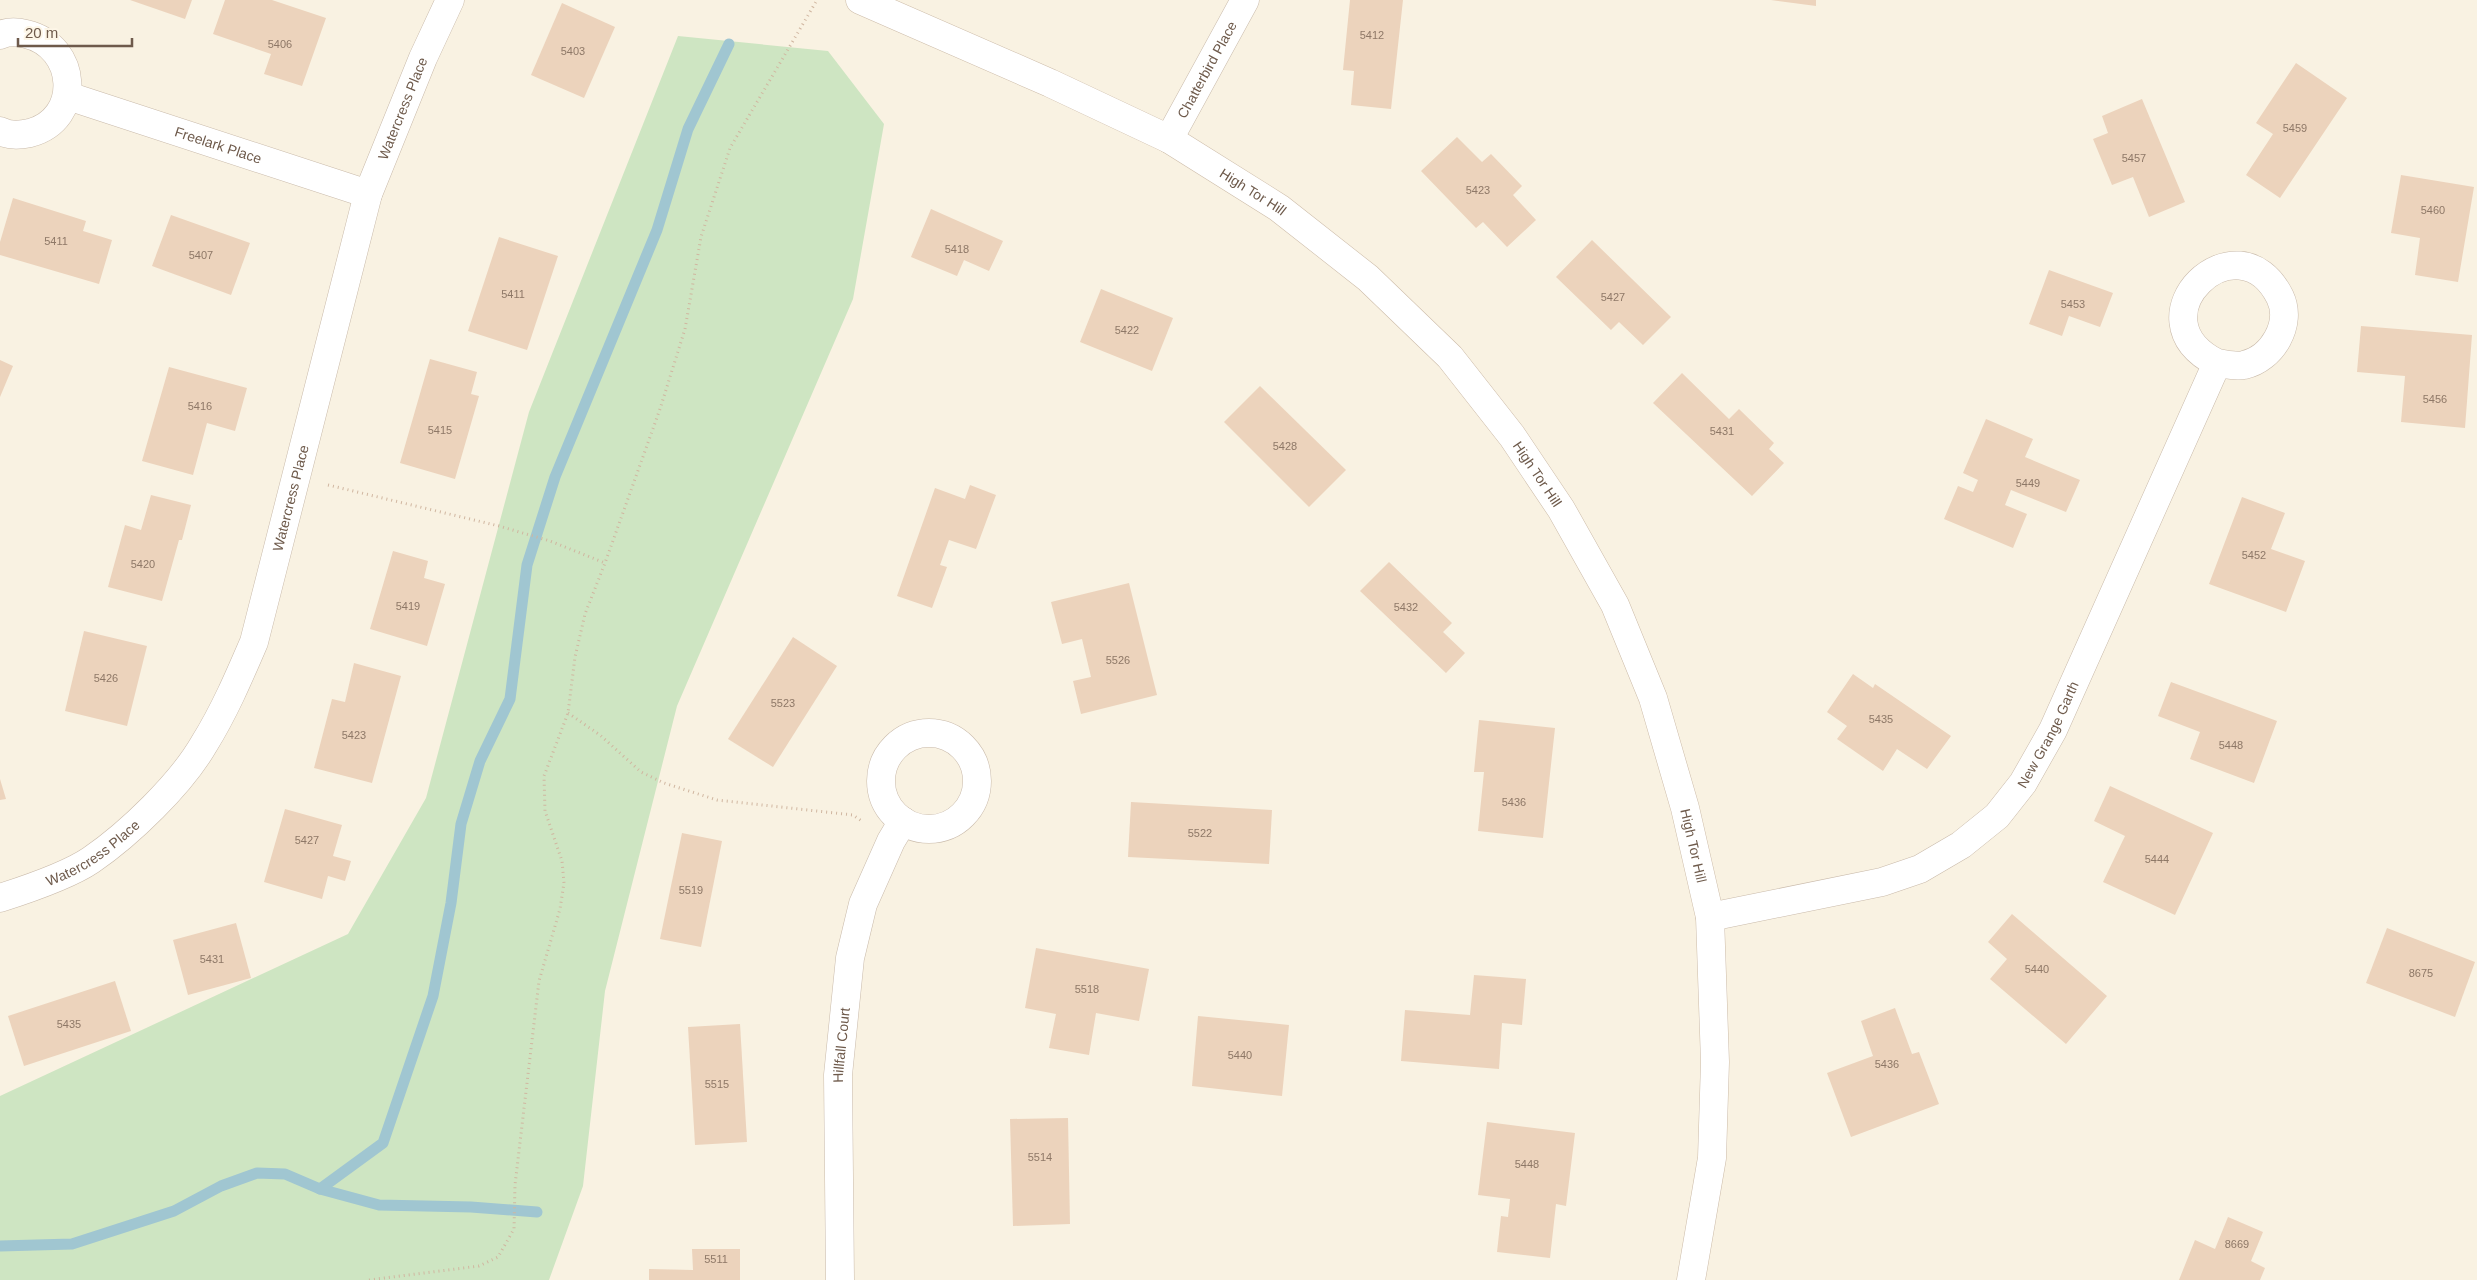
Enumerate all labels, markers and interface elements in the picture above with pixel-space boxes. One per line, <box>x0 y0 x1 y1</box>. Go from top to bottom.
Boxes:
scale bar <box>18 15 131 47</box>
street label: Chatterbird Place <box>1174 18 1240 121</box>
text: 20 m <box>25 24 58 41</box>
house number: 5412 <box>1360 29 1384 41</box>
house number: 5406 <box>268 38 292 50</box>
house number: 5403 <box>561 45 585 57</box>
street label: Watercress Place <box>375 55 431 162</box>
house number: 5459 <box>2283 122 2307 134</box>
street label: Freelark Place <box>173 123 264 167</box>
house number: 5457 <box>2122 152 2146 164</box>
street label: High Tor Hill <box>1217 165 1289 219</box>
house number: 5423 <box>1466 184 1490 196</box>
house number: 5460 <box>2421 204 2445 216</box>
house number: 5411 <box>44 235 68 247</box>
house number: 5418 <box>945 243 969 255</box>
house number: 5407 <box>189 249 213 261</box>
house number: 5411 <box>501 288 525 300</box>
house number: 5427 <box>1601 291 1625 303</box>
house number: 5453 <box>2061 298 2085 310</box>
house number: 5422 <box>1115 324 1139 336</box>
house number: 5456 <box>2423 393 2447 405</box>
house number: 5416 <box>188 400 212 412</box>
house number: 5415 <box>428 424 452 436</box>
house number: 5431 <box>1710 425 1734 437</box>
street label: High Tor Hill <box>1510 438 1565 510</box>
house number: 5428 <box>1273 440 1297 452</box>
street label: Watercress Place <box>269 443 312 553</box>
house number: 5449 <box>2016 477 2040 489</box>
house number: 5452 <box>2242 549 2266 561</box>
house number: 5420 <box>131 558 155 570</box>
house number: 5419 <box>396 600 420 612</box>
house number: 5432 <box>1394 601 1418 613</box>
house number: 5526 <box>1106 654 1130 666</box>
house number: 5426 <box>94 672 118 684</box>
street label: New Grange Garth <box>2014 679 2082 791</box>
house number: 5523 <box>771 697 795 709</box>
house number: 5435 <box>1869 713 1893 725</box>
house number: 5423 <box>342 729 366 741</box>
house number: 5448 <box>2219 739 2243 751</box>
house number: 5436 <box>1502 796 1526 808</box>
street label: High Tor Hill <box>1677 807 1710 884</box>
street label: Watercress Place <box>44 816 143 889</box>
house number: 5522 <box>1188 827 1212 839</box>
house number: 5427 <box>295 834 319 846</box>
house number: 5444 <box>2145 853 2169 865</box>
house number: 5519 <box>679 884 703 896</box>
house number: 5431 <box>200 953 224 965</box>
house number: 5440 <box>2025 963 2049 975</box>
house number: 8675 <box>2409 967 2433 979</box>
house number: 5518 <box>1075 983 1099 995</box>
street label: Hillfall Court <box>830 1007 853 1083</box>
house number: 5435 <box>57 1018 81 1030</box>
house number: 5440 <box>1228 1049 1252 1061</box>
house number: 5436 <box>1875 1058 1899 1070</box>
house number: 5515 <box>705 1078 729 1090</box>
house number: 5514 <box>1028 1151 1052 1163</box>
house number: 5448 <box>1515 1158 1539 1170</box>
house number: 8669 <box>2225 1238 2249 1250</box>
house number: 5511 <box>704 1253 728 1265</box>

